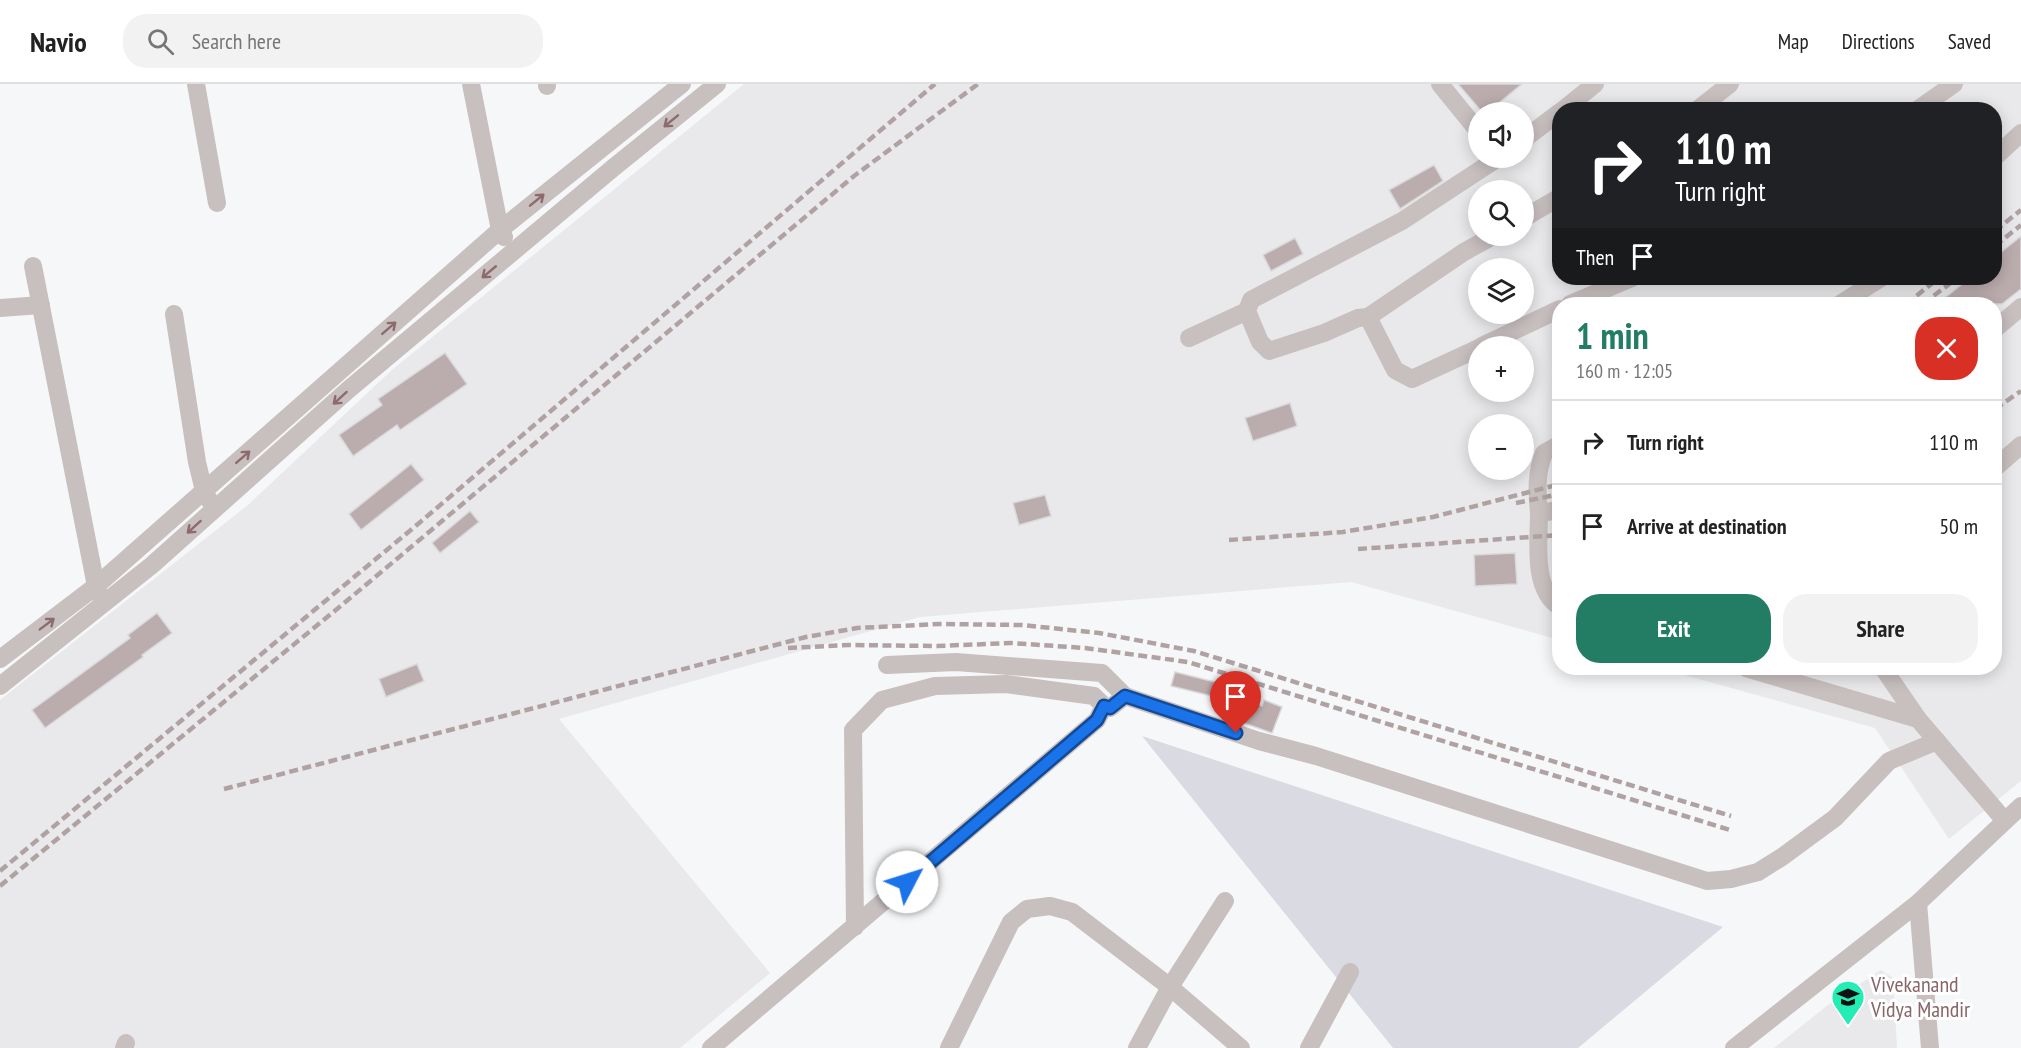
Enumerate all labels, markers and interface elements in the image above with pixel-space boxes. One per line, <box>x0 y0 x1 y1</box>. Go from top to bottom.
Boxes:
search box <box>123 14 543 68</box>
text: Navio <box>30 23 87 60</box>
icon: search <box>144 25 177 58</box>
text: Search here <box>192 27 281 55</box>
text: Map <box>1778 28 1809 55</box>
text: Directions <box>1842 28 1915 55</box>
text: Saved <box>1948 28 1991 55</box>
map controls <box>1468 102 1534 480</box>
button: sound <box>1468 102 1534 168</box>
one-way arrow <box>664 114 680 127</box>
text: 110 m <box>1675 121 1772 176</box>
icon: right <box>1576 126 1654 204</box>
text: Turn right <box>1675 174 1766 208</box>
button: search <box>1468 180 1534 246</box>
one-way arrow <box>529 194 545 207</box>
icon: arrive <box>1626 240 1659 273</box>
text: Then <box>1576 243 1614 271</box>
button: layers <box>1468 258 1534 324</box>
one-way arrow <box>482 265 497 279</box>
text: 1 min <box>1576 312 1649 359</box>
button: close <box>1915 317 1978 380</box>
one-way arrow <box>381 321 396 335</box>
button: + <box>1468 336 1534 402</box>
text: 160 m · 12:05 <box>1576 358 1673 384</box>
one-way arrow <box>333 391 348 405</box>
button: − <box>1468 414 1534 480</box>
icon: right <box>1576 426 1609 459</box>
text: Turn right <box>1627 428 1704 456</box>
text: 110 m <box>1929 428 1978 456</box>
one-way arrow <box>235 450 250 464</box>
icon: arrive <box>1576 510 1609 543</box>
text: Arrive at destination <box>1627 512 1787 540</box>
text: 50 m <box>1939 512 1978 540</box>
one-way arrow <box>187 520 202 534</box>
button: Exit <box>1576 594 1771 663</box>
button: Share <box>1783 594 1978 663</box>
one-way arrow <box>38 618 54 630</box>
pin <box>1210 671 1261 733</box>
icon: arrive <box>1219 680 1252 713</box>
position arrow <box>875 850 939 914</box>
place label: Vivekanand Vidya Mandir <box>1870 970 1970 1023</box>
school or university icon: Vivekanand Vidya Mandir <box>1830 979 1866 1026</box>

